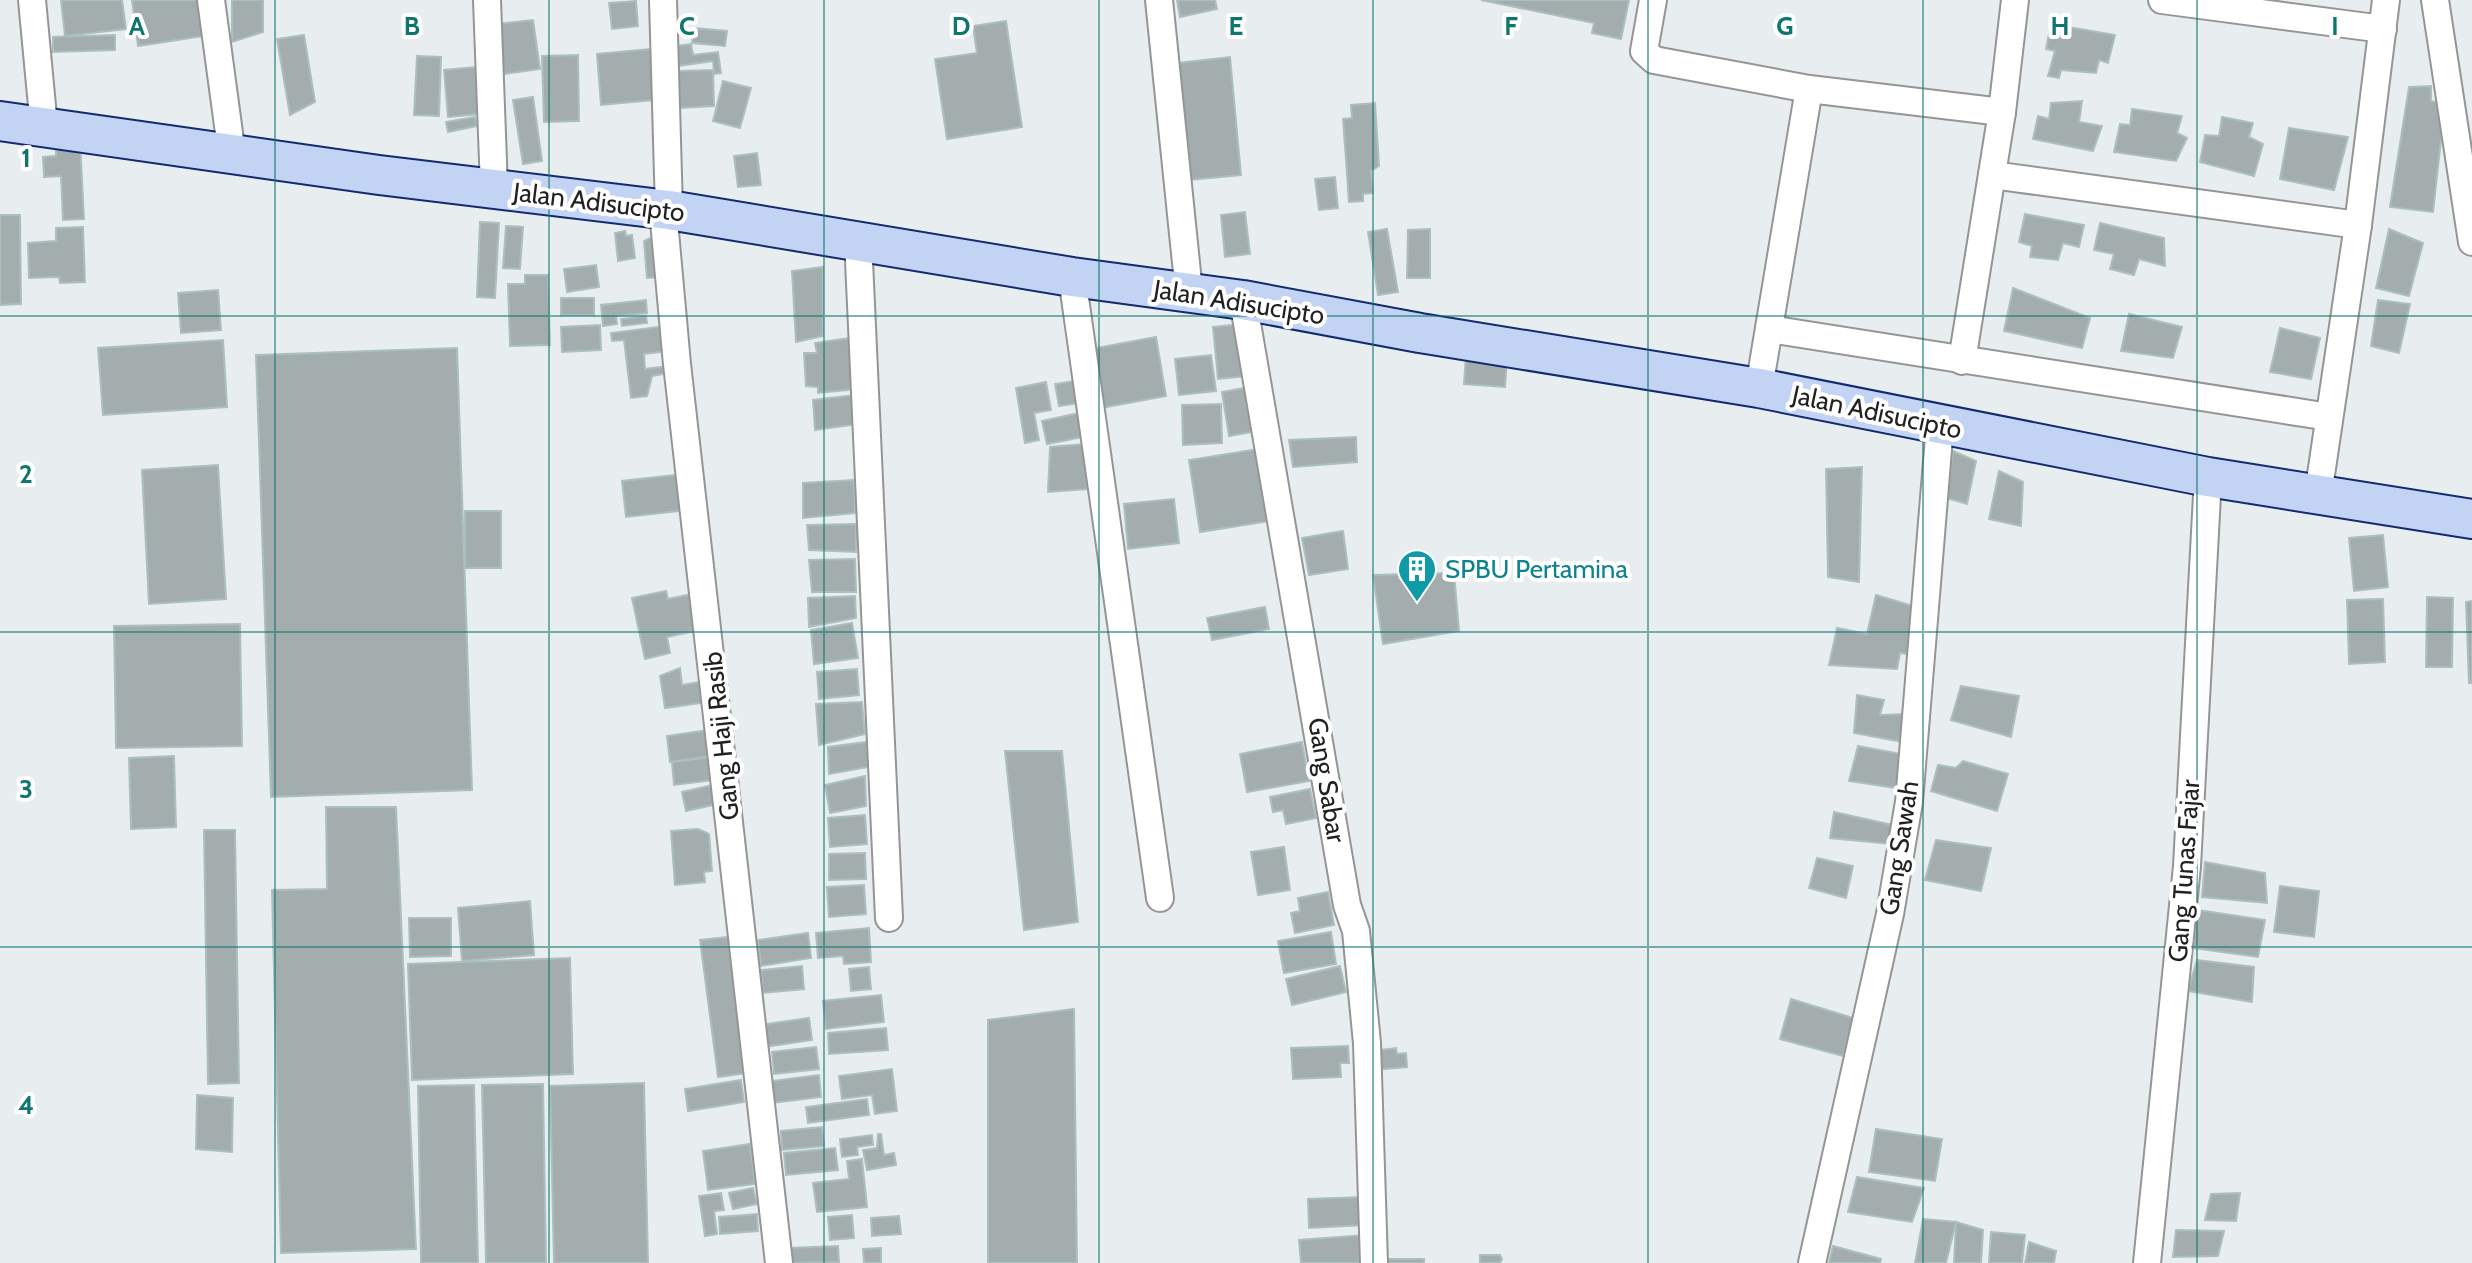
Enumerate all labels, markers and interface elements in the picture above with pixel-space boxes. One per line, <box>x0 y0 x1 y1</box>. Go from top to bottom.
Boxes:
text: A <box>129 10 146 42</box>
text: B <box>404 10 420 42</box>
text: C <box>679 10 695 42</box>
text: D <box>952 10 970 42</box>
text: E <box>1229 10 1243 42</box>
text: F <box>1504 10 1518 42</box>
text: G <box>1776 10 1794 42</box>
text: H <box>2051 10 2069 42</box>
text: I <box>2331 10 2339 42</box>
text: 1 <box>21 142 31 174</box>
street label: Jalan Adisucipto <box>510 175 687 228</box>
street label: Jalan Adisucipto <box>1150 273 1327 331</box>
street label: Jalan Adisucipto <box>1788 378 1965 446</box>
text: 2 <box>19 458 33 490</box>
building icon: SPBU Pertamina <box>1396 548 1438 603</box>
place label: SPBU Pertamina <box>1445 553 1628 585</box>
street label: Gang Haji Rasib <box>696 650 746 822</box>
street label: Gang Sabar <box>1301 715 1353 846</box>
text: 3 <box>19 773 33 805</box>
street label: Gang Sawah <box>1873 778 1925 918</box>
street label: Gang Tunas Fajar <box>2162 778 2206 963</box>
text: 4 <box>18 1089 34 1121</box>

